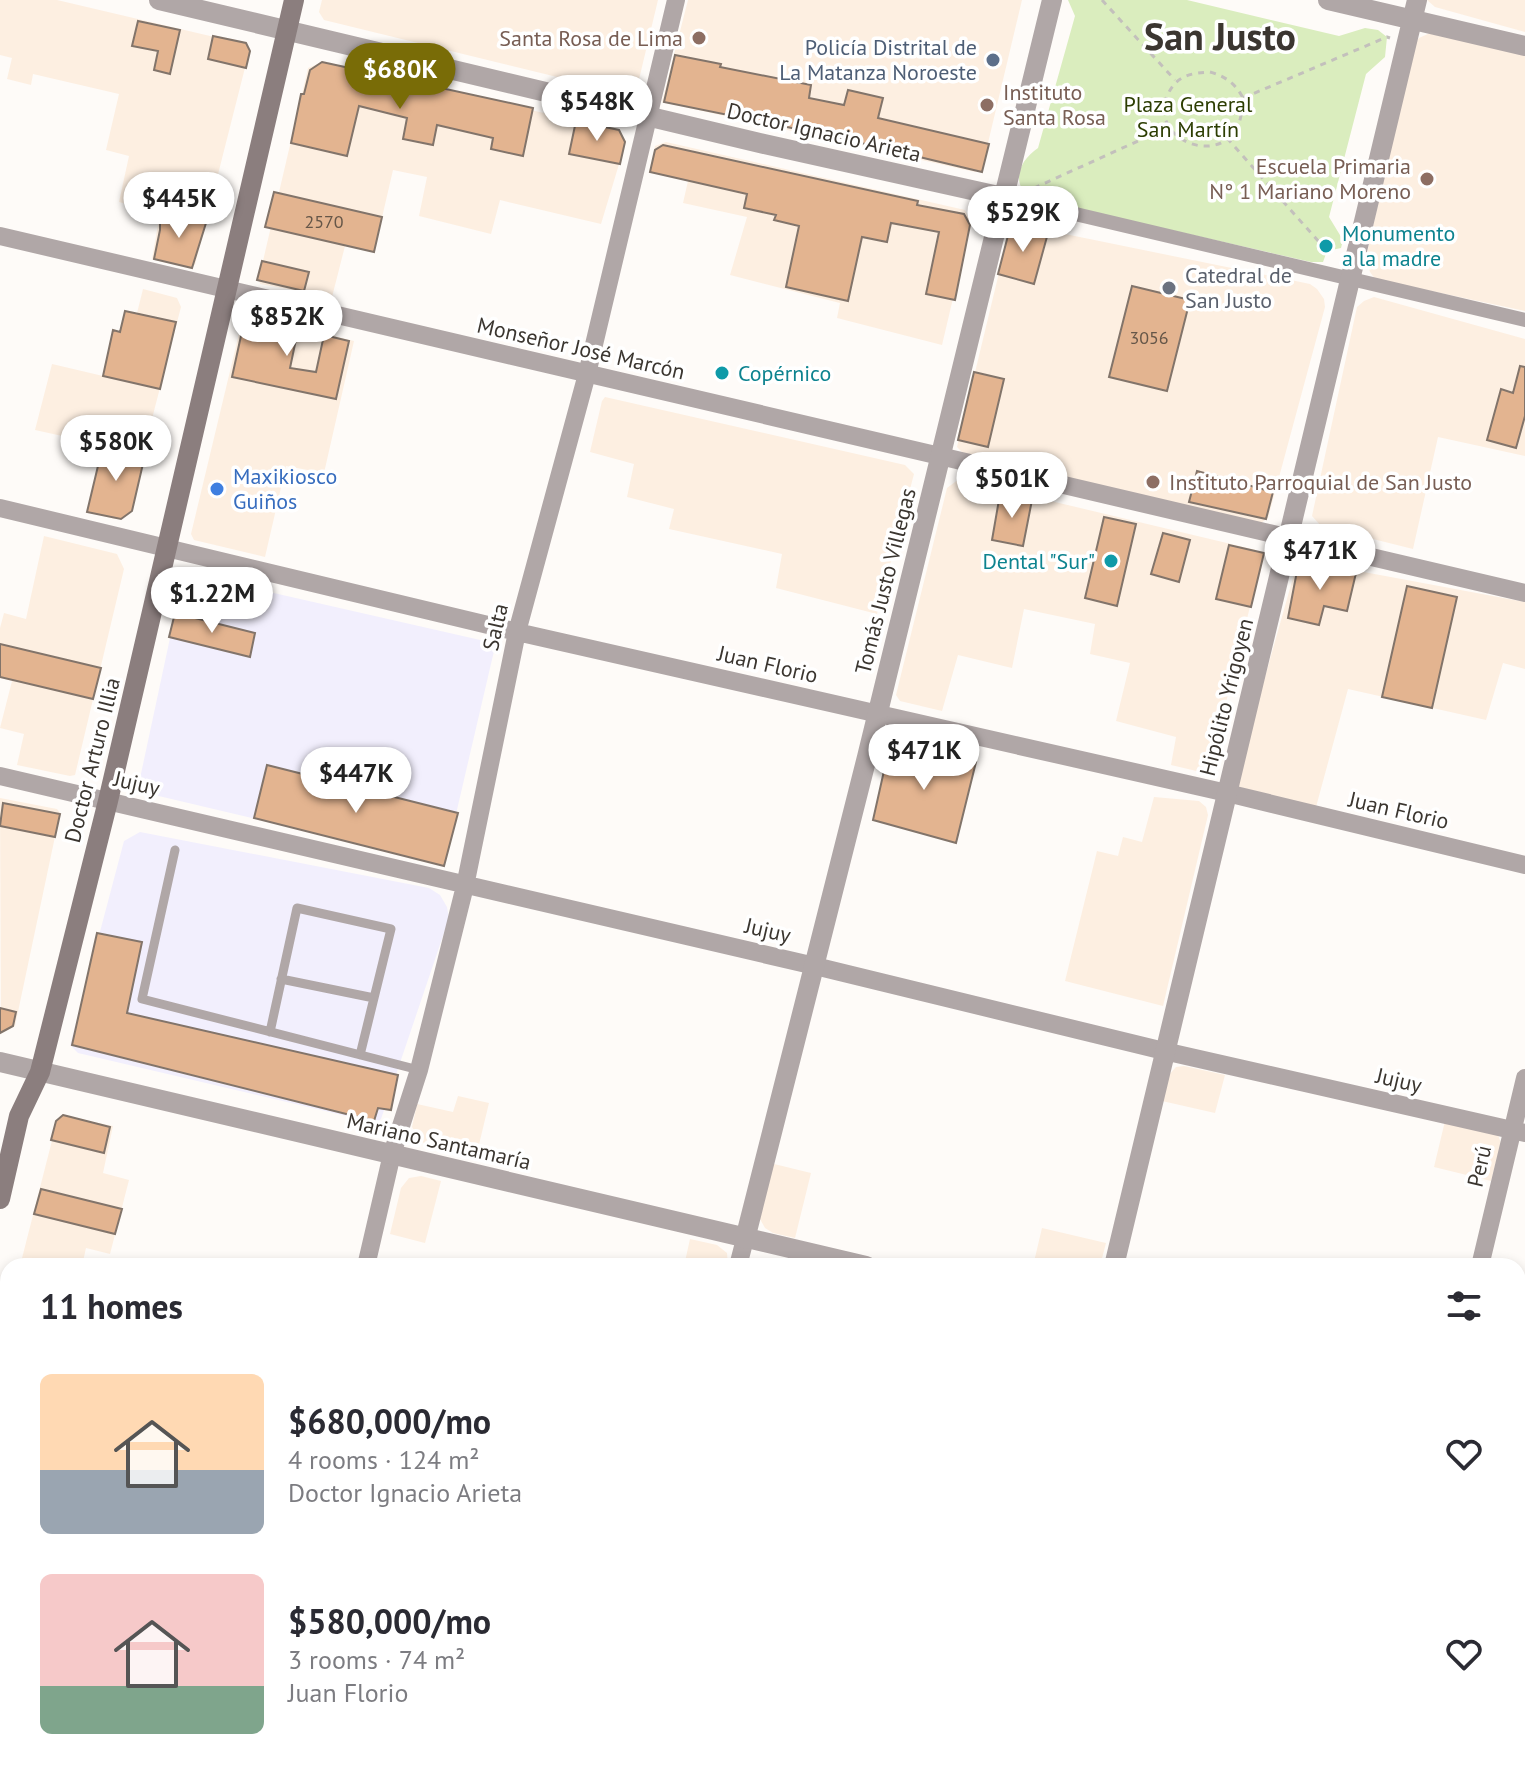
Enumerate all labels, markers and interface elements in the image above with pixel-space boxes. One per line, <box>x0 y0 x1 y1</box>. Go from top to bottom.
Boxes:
district label: San Justo <box>1144 11 1296 60</box>
place label: Santa Rosa de Lima <box>499 24 683 52</box>
marker: Santa Rosa de Lima <box>690 29 708 47</box>
place label: Policía Distrital de La Matanza Noroeste <box>779 33 977 86</box>
pin: $680K <box>344 43 456 111</box>
marker: Policía Distrital de La Matanza Noroeste <box>984 51 1002 69</box>
text: $680K <box>362 52 438 85</box>
pin: $548K <box>541 75 653 143</box>
place label: Instituto Santa Rosa <box>1003 78 1106 131</box>
text: $548K <box>559 84 635 117</box>
park label: Plaza General San Martín <box>1124 90 1253 143</box>
street label: Doctor Ignacio Arieta <box>724 96 924 168</box>
marker: Instituto Santa Rosa <box>978 96 996 114</box>
place label: Escuela Primaria N° 1 Mariano Moreno <box>1209 152 1411 205</box>
marker: Escuela Primaria N° 1 Mariano Moreno <box>1418 170 1436 188</box>
pin: $445K <box>123 172 235 240</box>
text: $445K <box>141 181 217 214</box>
pin: $529K <box>967 186 1079 254</box>
text: $529K <box>985 195 1061 228</box>
house number: 2570 <box>304 210 344 233</box>
place label: Monumento a la madre <box>1342 219 1455 272</box>
marker: Monumento a la madre <box>1317 237 1335 255</box>
place label: Catedral de San Justo <box>1185 261 1292 314</box>
marker: Catedral de San Justo <box>1160 279 1178 297</box>
pin: $852K <box>231 290 343 358</box>
text: $852K <box>249 299 325 332</box>
street label: Monseñor José Marcón <box>474 310 688 386</box>
house number: 3056 <box>1129 326 1169 349</box>
place label: Copérnico <box>738 359 831 387</box>
marker: Copérnico <box>713 364 731 382</box>
pin: $580K <box>60 415 172 483</box>
text: $580K <box>78 424 154 457</box>
pin: $501K <box>956 452 1068 520</box>
text: $501K <box>974 461 1050 494</box>
place label: Maxikiosco Guiños <box>233 462 337 515</box>
place label: Instituto Parroquial de San Justo <box>1169 468 1472 496</box>
marker: Instituto Parroquial de San Justo <box>1144 473 1162 491</box>
marker: Maxikiosco Guiños <box>208 480 226 498</box>
street label: Tomás Justo Villegas <box>848 485 922 677</box>
pin: $471K <box>1264 524 1376 592</box>
text: $471K <box>1282 533 1358 566</box>
place label: Dental "Sur" <box>982 547 1095 575</box>
marker: Dental "Sur" <box>1102 552 1120 570</box>
pin: $1.22M <box>147 567 277 635</box>
text: $1.22M <box>169 576 255 609</box>
street label: Salta <box>476 601 514 653</box>
street label: Hipólito Yrigoyen <box>1193 615 1259 779</box>
street label: Juan Florio <box>714 639 821 689</box>
street label: Doctor Arturo Illia <box>58 674 126 846</box>
pin: $471K <box>868 724 980 792</box>
text: $471K <box>886 733 962 766</box>
pin: $447K <box>300 747 412 815</box>
text: $447K <box>318 756 394 789</box>
street label: Jujuy <box>110 764 163 802</box>
street label: Juan Florio <box>1345 785 1452 835</box>
street label: Jujuy <box>741 911 794 949</box>
street label: Jujuy <box>1372 1061 1425 1099</box>
street label: Mariano Santamaría <box>344 1106 534 1176</box>
street label: Perú <box>1461 1142 1497 1190</box>
text: 11 homes <box>40 1284 183 1328</box>
icon: filters <box>1442 1284 1486 1328</box>
text: $680,000/mo <box>288 1399 491 1443</box>
icon: home <box>104 1406 200 1502</box>
icon: heart <box>1442 1432 1486 1476</box>
text: 4 rooms · 124 m² <box>288 1443 480 1476</box>
text: Doctor Ignacio Arieta <box>288 1476 522 1509</box>
text: $580,000/mo <box>288 1599 491 1643</box>
icon: home <box>104 1606 200 1702</box>
icon: heart <box>1442 1632 1486 1676</box>
text: 3 rooms · 74 m² <box>288 1643 465 1676</box>
text: Juan Florio <box>288 1676 408 1709</box>

